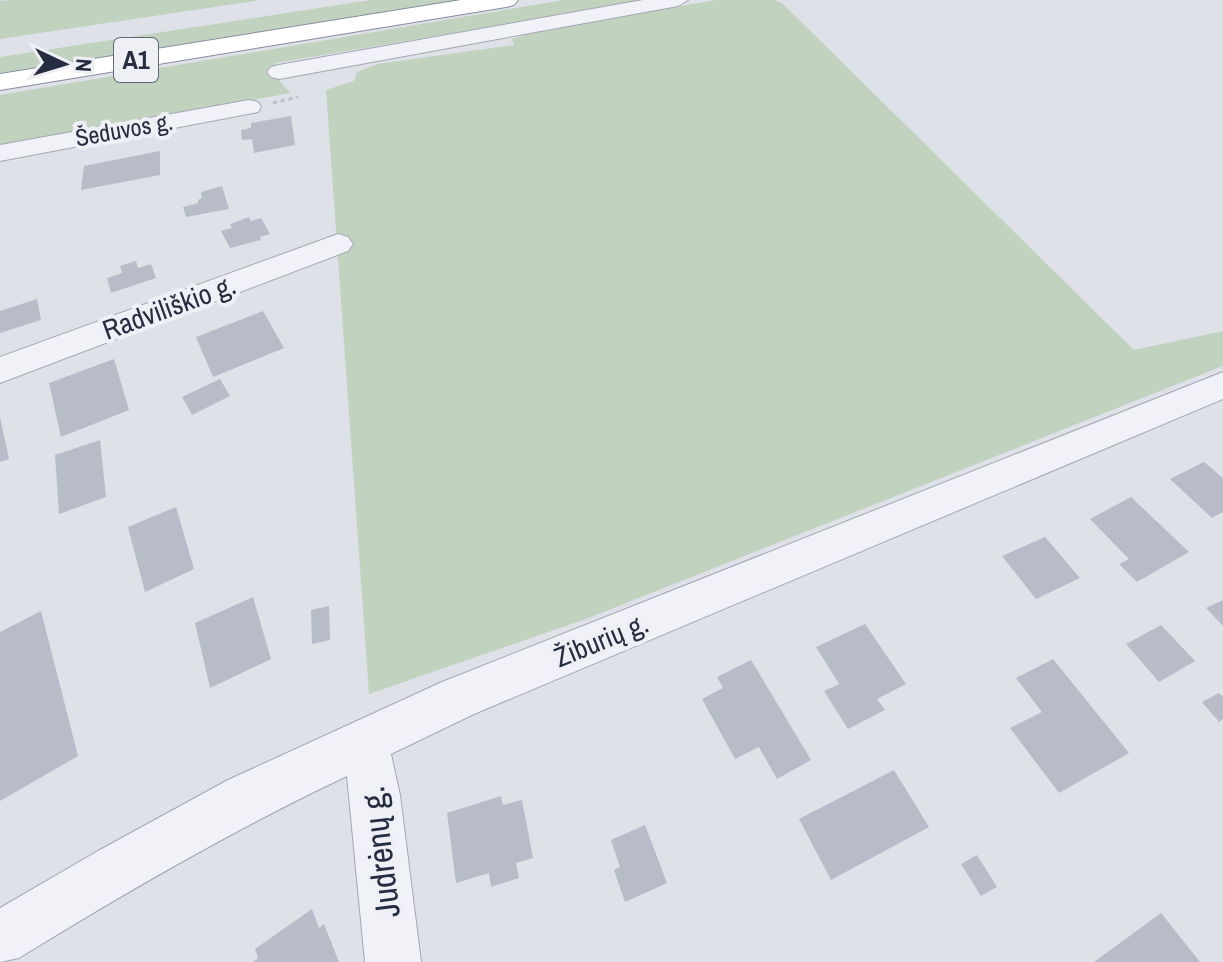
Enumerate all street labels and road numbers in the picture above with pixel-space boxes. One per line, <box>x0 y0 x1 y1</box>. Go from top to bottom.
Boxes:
road number: A1 <box>114 38 158 82</box>
street label: Šeduvos g. <box>73 105 175 153</box>
street label: Radviliškio g. <box>97 265 241 349</box>
street label: Žiburių g. <box>548 604 654 676</box>
street label: Judrėnų g. <box>349 784 411 920</box>

